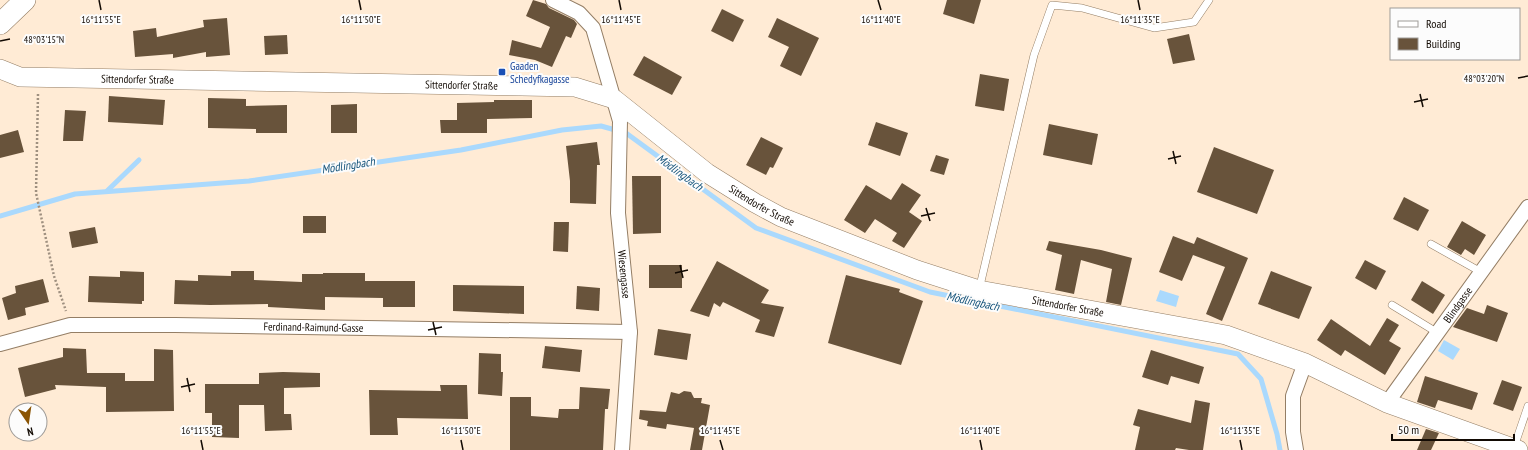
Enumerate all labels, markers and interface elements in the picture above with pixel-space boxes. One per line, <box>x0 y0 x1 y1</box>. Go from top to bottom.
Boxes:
legend <box>1390 8 1520 60</box>
text: 16°11'55"E <box>81 13 121 26</box>
text: 16°11'50"E <box>341 13 381 26</box>
text: 16°11'45"E <box>601 13 641 26</box>
text: 16°11'40"E <box>861 13 901 26</box>
text: 16°11'35"E <box>1120 13 1160 26</box>
text: Road <box>1426 16 1446 31</box>
text: 48°03'15"N <box>24 33 64 46</box>
text: Building <box>1426 36 1461 51</box>
place label: Gaaden Schedyfkagasse <box>510 59 570 86</box>
marker: Gaaden Schedyfkagasse <box>497 67 507 77</box>
street label: Sittendorfer Straße <box>101 71 174 87</box>
text: 48°03'20"N <box>1464 72 1504 85</box>
street label: Sittendorfer Straße <box>425 77 498 93</box>
water label: Mödlingbach <box>654 150 707 194</box>
water label: Mödlingbach <box>320 153 376 177</box>
street label: Sittendorfer Straße <box>726 182 797 229</box>
street label: Wiesengasse <box>615 249 634 300</box>
street label: Blindgasse <box>1440 284 1476 325</box>
water label: Mödlingbach <box>945 288 1001 314</box>
street label: Sittendorfer Straße <box>1031 293 1106 320</box>
street label: Ferdinand-Raimund-Gasse <box>263 319 364 335</box>
north arrow <box>8 402 48 442</box>
scale bar <box>1392 416 1514 442</box>
text: 50 m <box>1398 422 1419 437</box>
text: N <box>26 424 35 439</box>
text: 16°11'55"E <box>181 424 221 437</box>
text: 16°11'50"E <box>441 424 481 437</box>
text: 16°11'45"E <box>700 424 740 437</box>
text: 16°11'40"E <box>960 424 1000 437</box>
text: 16°11'35"E <box>1220 424 1260 437</box>

